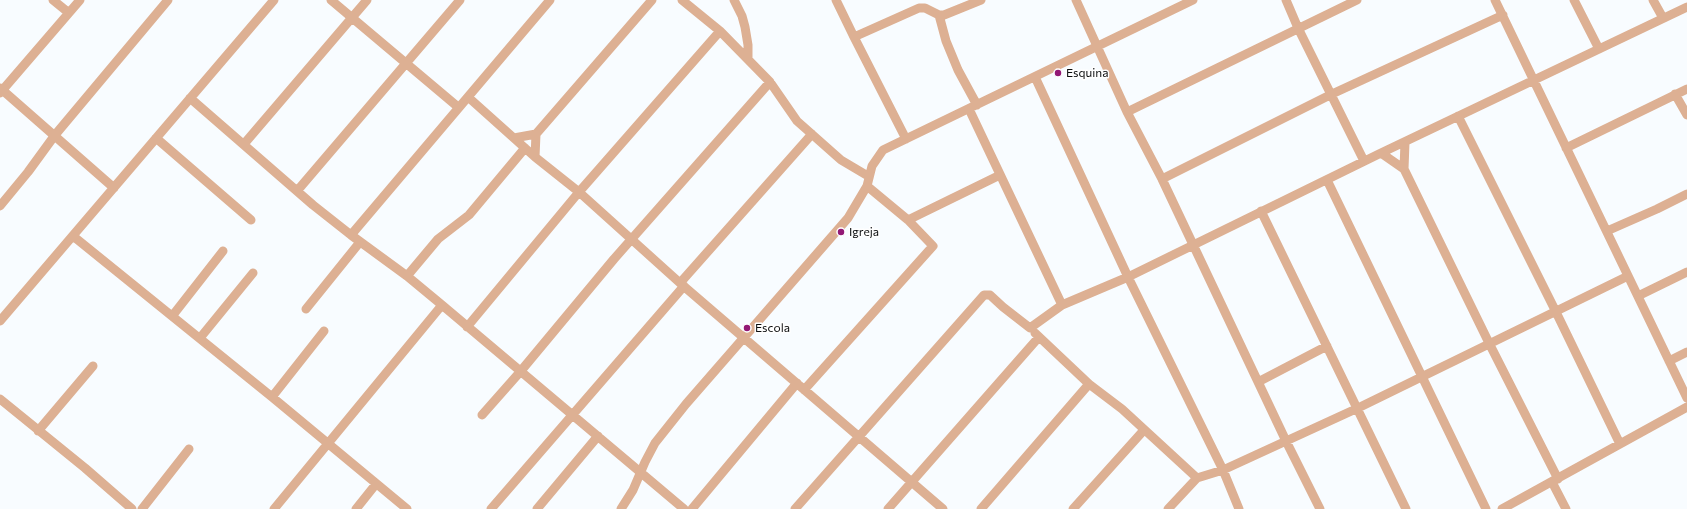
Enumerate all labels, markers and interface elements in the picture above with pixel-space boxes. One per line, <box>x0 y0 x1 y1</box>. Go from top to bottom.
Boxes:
place label: Esquina <box>1066 66 1109 80</box>
marker: Esquina <box>1053 68 1063 78</box>
place label: Igreja <box>849 225 879 239</box>
marker: Igreja <box>836 227 846 237</box>
place label: Escola <box>755 321 790 335</box>
marker: Escola <box>742 323 752 333</box>

